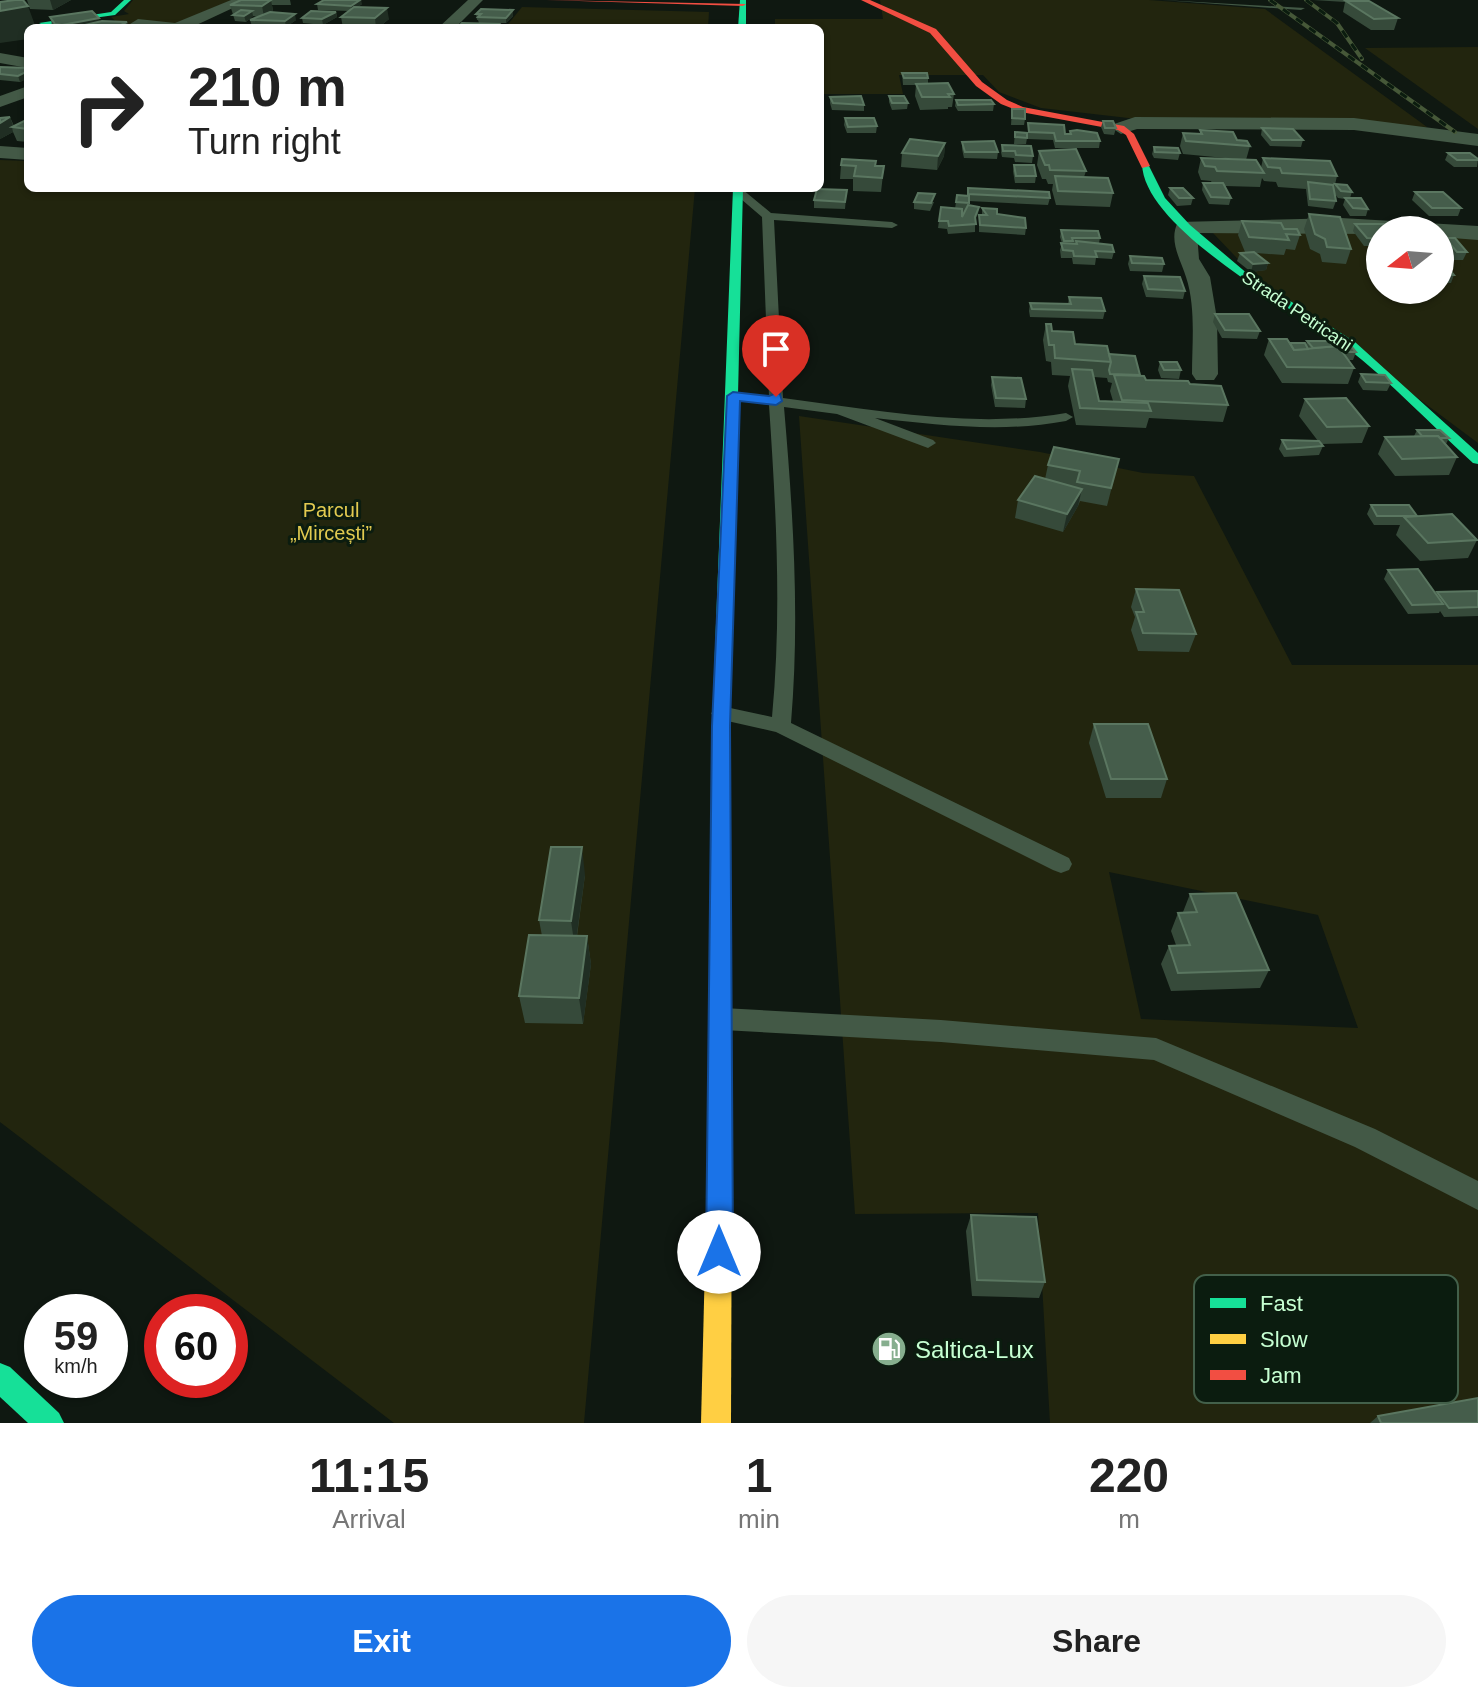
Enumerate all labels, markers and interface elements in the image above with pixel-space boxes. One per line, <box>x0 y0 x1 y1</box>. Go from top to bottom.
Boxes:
text: 210 m <box>188 55 347 118</box>
icon: right <box>56 56 160 160</box>
text: Turn right <box>188 121 341 162</box>
north arrow <box>1366 216 1454 304</box>
map controls <box>1366 216 1454 304</box>
street label: Strada Petricani <box>1238 267 1356 355</box>
pin <box>742 315 810 397</box>
icon: arrive <box>754 327 798 371</box>
park label: Parcul „Mircești” <box>290 499 372 544</box>
position arrow <box>677 1210 761 1294</box>
legend <box>1194 1275 1458 1403</box>
text: Fast <box>1260 1291 1303 1316</box>
speed limit sign: 60 <box>144 1294 248 1398</box>
text: 59 <box>54 1314 98 1358</box>
text: Slow <box>1260 1327 1308 1352</box>
fuel station icon: Saltica-Lux <box>870 1330 908 1368</box>
place label: Saltica-Lux <box>915 1336 1034 1363</box>
text: km/h <box>54 1355 98 1377</box>
text: Jam <box>1260 1363 1302 1388</box>
text: 11:15 <box>309 1449 429 1502</box>
text: 1 <box>746 1449 772 1502</box>
text: 220 <box>1089 1449 1169 1502</box>
text: Arrival <box>332 1504 406 1534</box>
text: min <box>738 1504 780 1534</box>
text: m <box>1118 1504 1140 1534</box>
button: Exit <box>32 1595 731 1687</box>
button: Share <box>747 1595 1446 1687</box>

